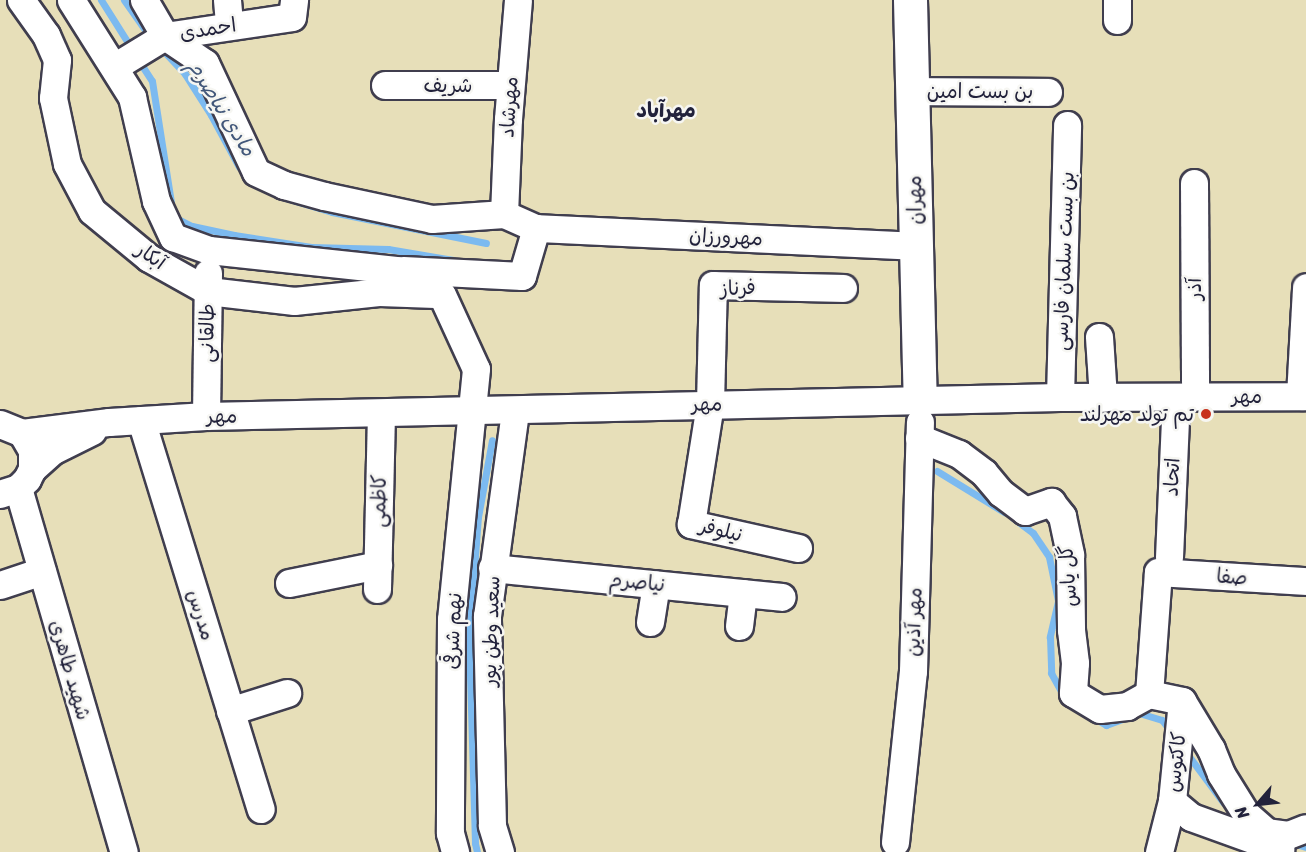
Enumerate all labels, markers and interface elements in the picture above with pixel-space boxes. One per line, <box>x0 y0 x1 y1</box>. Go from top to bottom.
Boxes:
street label: احمدی <box>178 13 238 45</box>
water label: مادی نیاصرم <box>183 55 261 161</box>
street label: شریف <box>423 73 473 97</box>
street label: مهرشاد <box>495 76 523 138</box>
street label: بن بست امین <box>927 79 1033 103</box>
district label: مهرآباد <box>636 97 696 123</box>
street label: بن بست سلمان فارسی <box>1049 171 1079 351</box>
street label: مهران <box>903 175 927 225</box>
street label: مهرورزان <box>689 223 763 251</box>
street label: آبکار <box>131 237 171 275</box>
street label: فرناز <box>720 275 756 301</box>
street label: آذر <box>1182 278 1206 300</box>
street label: طالقانی <box>194 303 220 363</box>
street label: مهر <box>1232 384 1262 408</box>
street label: مهر <box>692 392 722 416</box>
place label: تم تولد مهرلند <box>1080 402 1194 426</box>
street label: مهر <box>207 404 237 428</box>
marker: تم تولد مهرلند <box>1199 407 1213 421</box>
street label: اتحاد <box>1159 457 1185 497</box>
street label: کاظمی <box>367 474 391 528</box>
street label: نیلوفر <box>697 513 745 547</box>
street label: گل یاس <box>1054 544 1082 608</box>
street label: صفا <box>1216 564 1248 590</box>
street label: نیاصرم <box>608 567 666 597</box>
street label: سعید وطن پور <box>477 575 505 687</box>
street label: مدرس <box>182 587 220 643</box>
street label: مهر آذین <box>901 587 927 657</box>
street label: نهم شرقی <box>439 592 467 670</box>
street label: شهید طاهری <box>44 617 96 723</box>
street label: کاکتوس <box>1161 731 1191 793</box>
north arrow <box>1228 774 1288 834</box>
text: N <box>1226 801 1257 824</box>

